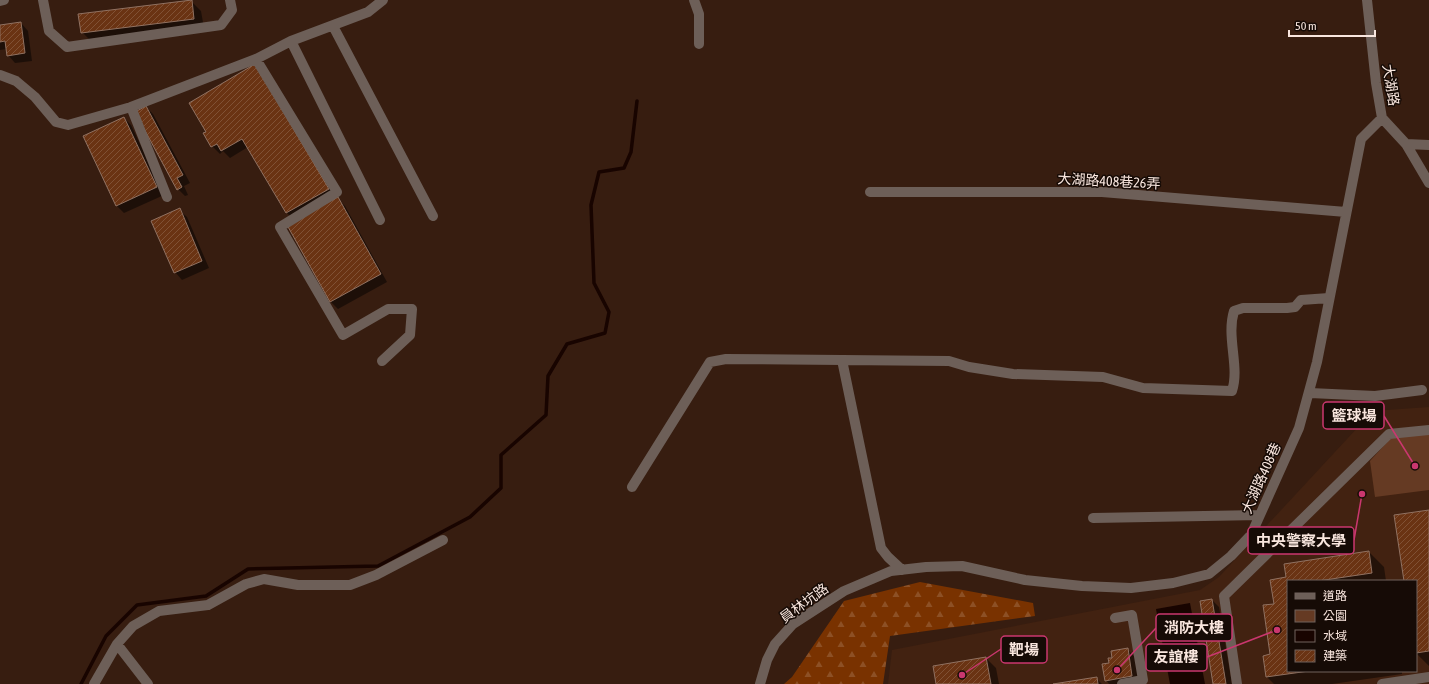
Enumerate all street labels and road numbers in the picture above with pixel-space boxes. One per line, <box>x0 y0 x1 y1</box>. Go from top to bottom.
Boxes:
street label: 大湖路 <box>1380 63 1402 107</box>
street label: 大湖路408巷26弄 <box>1057 170 1161 192</box>
street label: 大湖路408巷 <box>1238 440 1284 516</box>
street label: 員林坑路 <box>777 580 831 626</box>

